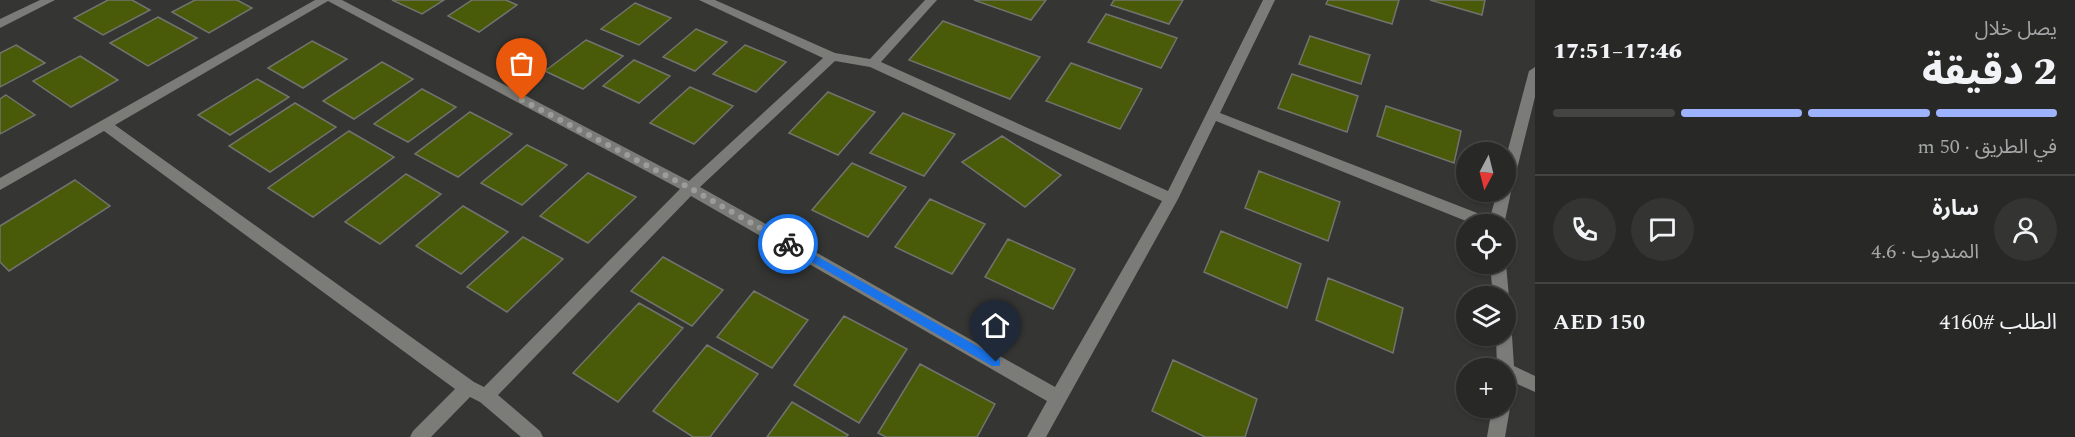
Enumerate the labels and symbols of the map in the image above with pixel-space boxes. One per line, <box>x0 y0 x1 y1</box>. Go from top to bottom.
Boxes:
pin <box>496 38 547 100</box>
north arrow <box>1456 142 1516 202</box>
courier <box>758 214 818 274</box>
pin <box>970 300 1021 362</box>

